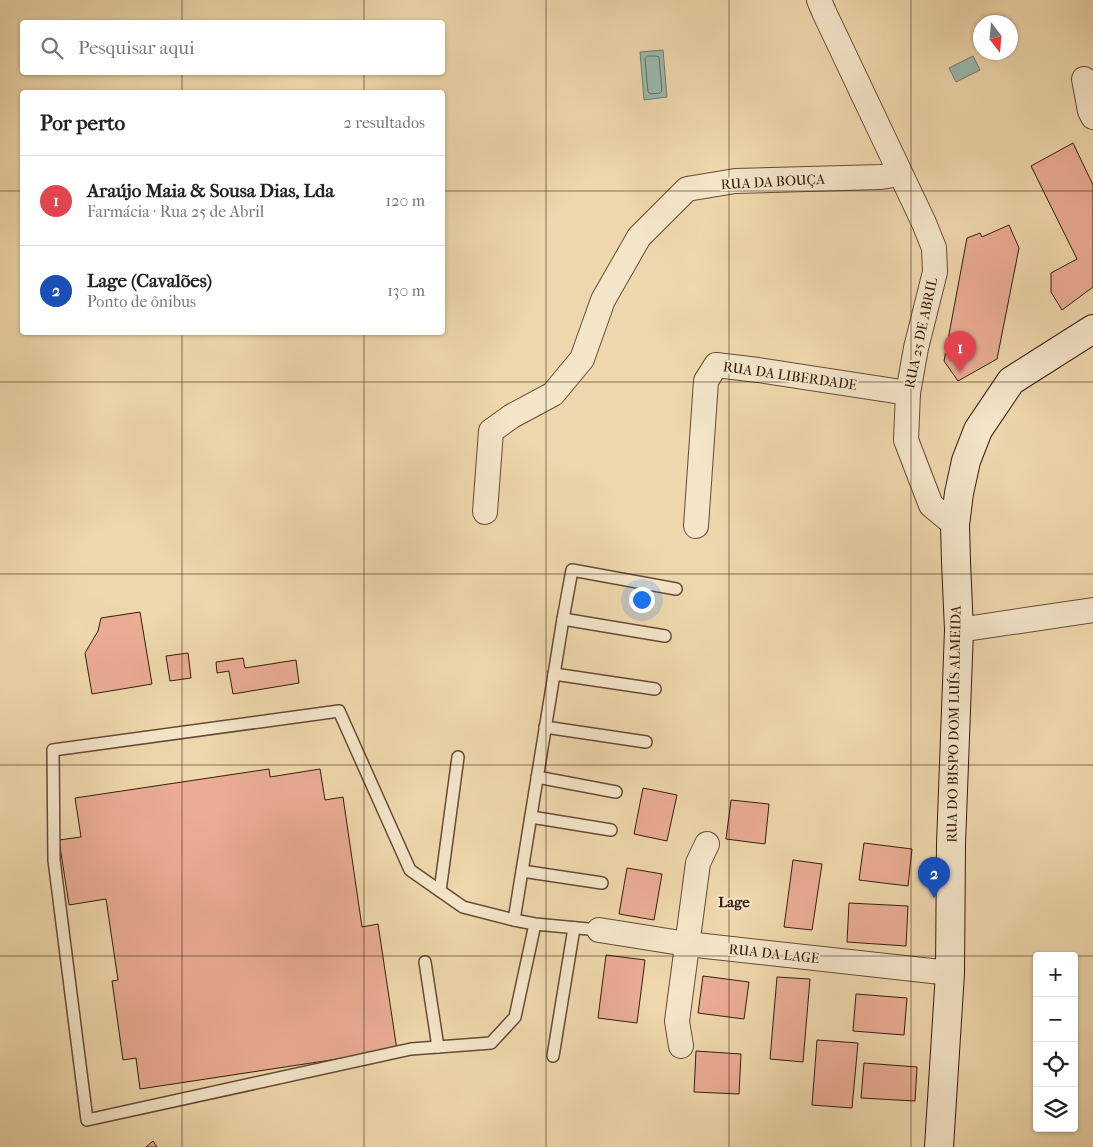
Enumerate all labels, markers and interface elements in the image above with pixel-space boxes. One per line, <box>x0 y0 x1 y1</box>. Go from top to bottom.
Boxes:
north arrow <box>973 15 1018 60</box>
search box <box>20 20 445 75</box>
icon: search <box>38 34 66 62</box>
text: Pesquisar aqui <box>78 37 195 59</box>
text: Por perto <box>40 111 125 135</box>
text: 2 resultados <box>344 113 425 132</box>
street label: RUA DA BOUÇA <box>720 171 826 193</box>
text: Araújo Maia & Sousa Dias, Lda <box>87 180 334 202</box>
text: 1 <box>53 191 59 210</box>
text: 120 m <box>386 191 425 210</box>
text: Farmácia · Rua 25 de Abril <box>87 202 264 221</box>
text: Lage (Cavalões) <box>87 270 212 292</box>
street label: RUA 25 DE ABRIL <box>901 275 941 390</box>
text: 2 <box>52 281 60 300</box>
text: 130 m <box>387 281 425 300</box>
text: Ponto de ônibus <box>87 292 196 311</box>
pin: 1 <box>944 331 976 372</box>
street label: RUA DA LIBERDADE <box>722 358 859 394</box>
your location <box>629 587 655 613</box>
street label: RUA DO BISPO DOM LUÍS ALMEIDA <box>942 604 965 843</box>
pin: 2 <box>918 857 950 898</box>
district label: Lage <box>718 893 750 911</box>
street label: RUA DA LAGE <box>728 941 821 967</box>
map controls <box>1033 952 1078 1132</box>
button: + <box>1033 952 1078 997</box>
button: − <box>1033 997 1078 1042</box>
button: locate <box>1033 1042 1078 1087</box>
button: layers <box>1033 1087 1078 1132</box>

